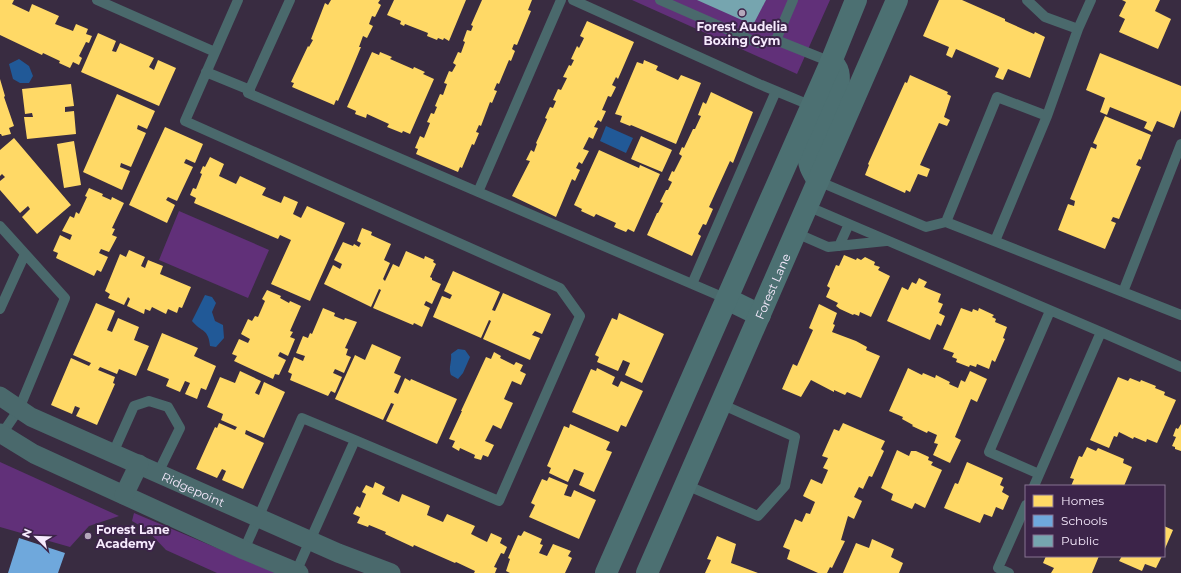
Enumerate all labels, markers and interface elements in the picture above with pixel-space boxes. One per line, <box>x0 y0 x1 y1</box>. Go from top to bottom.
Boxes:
marker: Forest Audelia Boxing Gym <box>737 8 747 18</box>
place label: Forest Audelia Boxing Gym <box>697 19 787 48</box>
street label: Forest Lane <box>751 251 793 321</box>
street label: Ridgepoint <box>159 468 227 509</box>
legend <box>1025 485 1165 557</box>
text: Homes <box>1061 493 1104 508</box>
text: Schools <box>1061 513 1107 528</box>
north arrow <box>16 517 56 557</box>
place label: Forest Lane Academy <box>95 522 170 551</box>
text: N <box>19 526 35 540</box>
marker: Forest Lane Academy <box>83 531 93 541</box>
text: Public <box>1061 533 1099 548</box>

